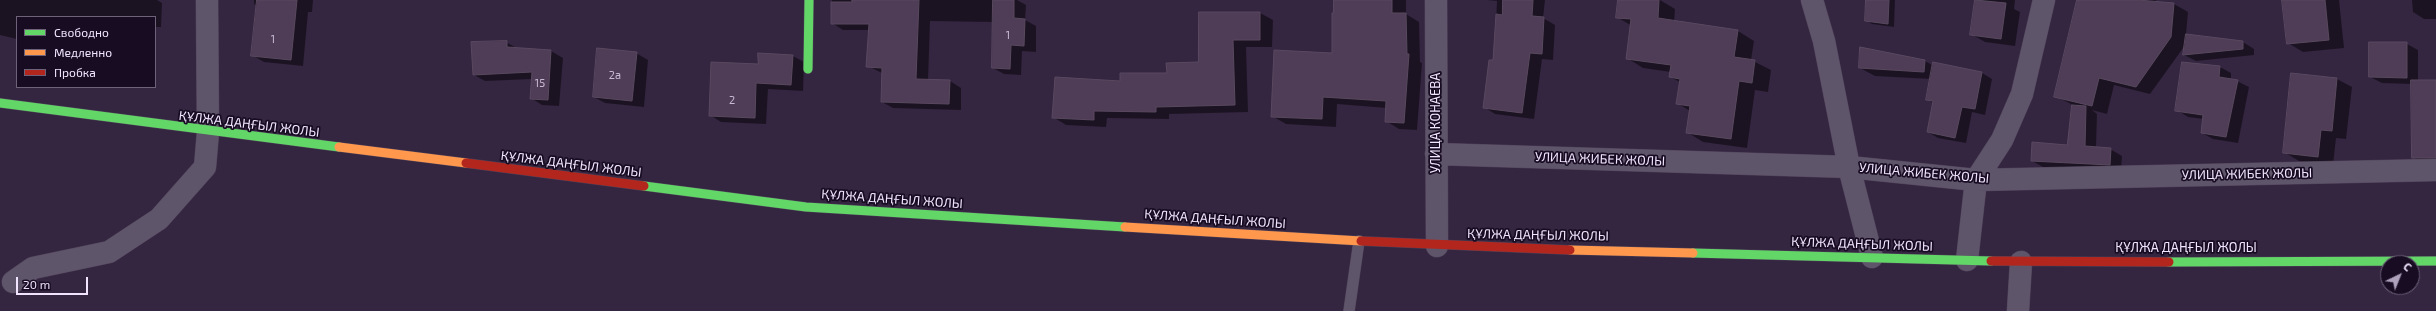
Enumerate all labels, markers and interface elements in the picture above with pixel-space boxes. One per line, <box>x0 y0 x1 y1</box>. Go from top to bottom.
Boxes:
legend <box>16 16 156 88</box>
text: Свободно <box>54 25 109 39</box>
house number: 1 <box>1006 28 1010 42</box>
house number: 1 <box>271 32 275 46</box>
text: Медленно <box>54 45 112 59</box>
text: Пробка <box>54 65 96 79</box>
house number: 2а <box>609 68 621 82</box>
street label: УЛИЦА КОНАЕВА <box>1428 73 1444 173</box>
house number: 15 <box>535 76 545 90</box>
house number: 2 <box>729 93 735 107</box>
street label: ҚҰЛЖА ДАҢҒЫЛ ЖОЛЫ <box>178 108 320 140</box>
street label: ҚҰЛЖА ДАҢҒЫЛ ЖОЛЫ <box>500 148 642 180</box>
street label: УЛИЦА ЖИБЕК ЖОЛЫ <box>1535 149 1665 169</box>
street label: УЛИЦА ЖИБЕК ЖОЛЫ <box>1858 160 1990 186</box>
street label: УЛИЦА ЖИБЕК ЖОЛЫ <box>2182 165 2312 183</box>
street label: ҚҰЛЖА ДАҢҒЫЛ ЖОЛЫ <box>821 186 963 212</box>
street label: ҚҰЛЖА ДАҢҒЫЛ ЖОЛЫ <box>1144 206 1286 232</box>
street label: ҚҰЛЖА ДАҢҒЫЛ ЖОЛЫ <box>1467 226 1609 244</box>
street label: ҚҰЛЖА ДАҢҒЫЛ ЖОЛЫ <box>1791 234 1933 254</box>
street label: ҚҰЛЖА ДАҢҒЫЛ ЖОЛЫ <box>2115 240 2257 256</box>
north arrow <box>2380 255 2420 295</box>
text: С <box>2401 260 2415 274</box>
scale bar <box>18 269 90 295</box>
text: 20 m <box>23 277 50 291</box>

